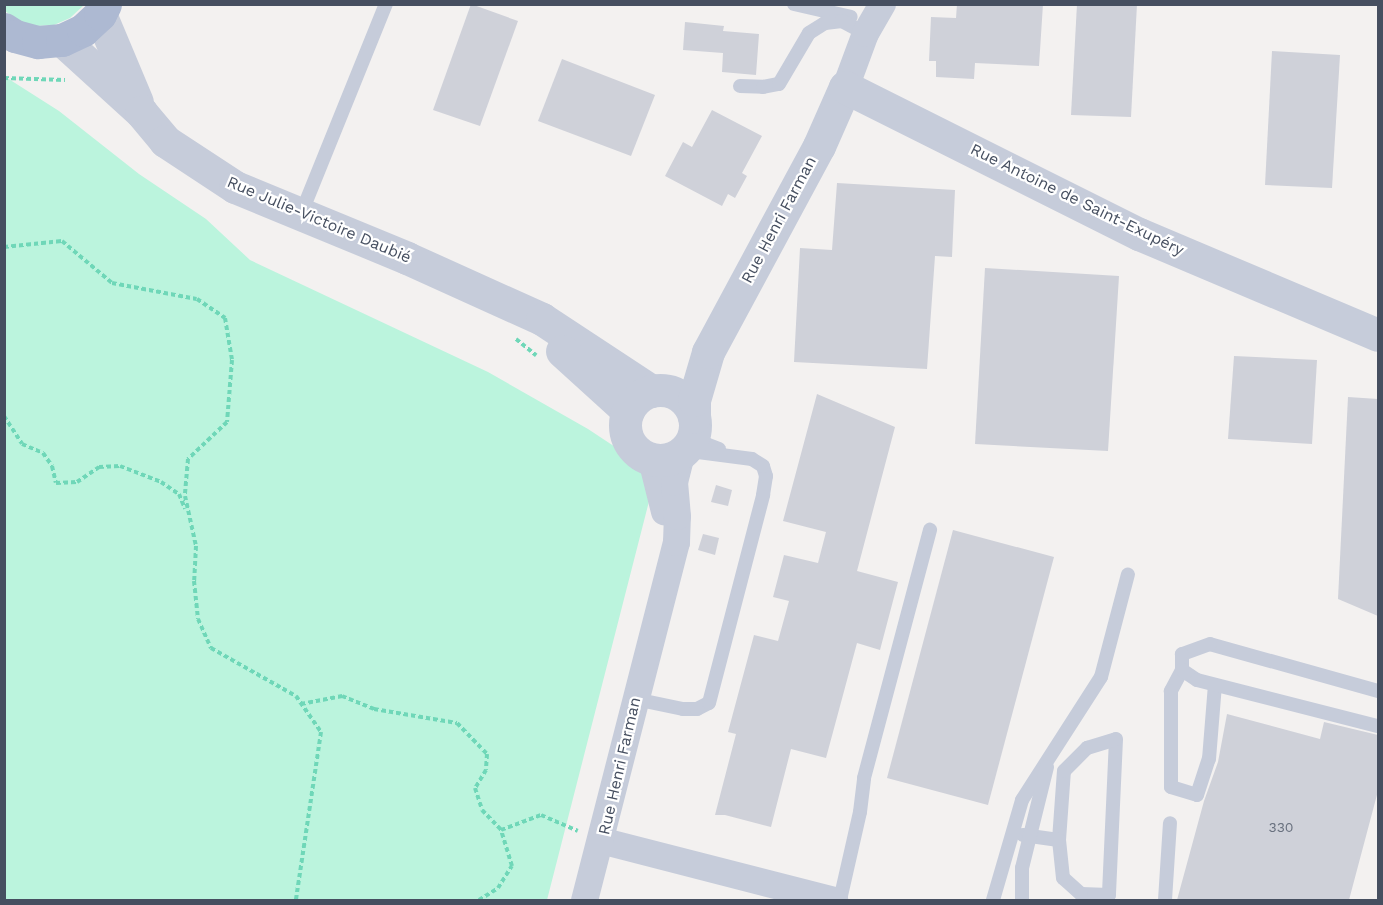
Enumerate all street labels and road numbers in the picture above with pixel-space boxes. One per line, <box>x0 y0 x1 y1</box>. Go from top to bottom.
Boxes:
street label: Rue Antoine de Saint-Exupéry <box>967 140 1187 260</box>
street label: Rue Henri Farman <box>737 153 821 287</box>
street label: Rue Julie-Victoire Daubié <box>224 172 414 268</box>
street label: Rue Henri Farman <box>595 695 645 837</box>

